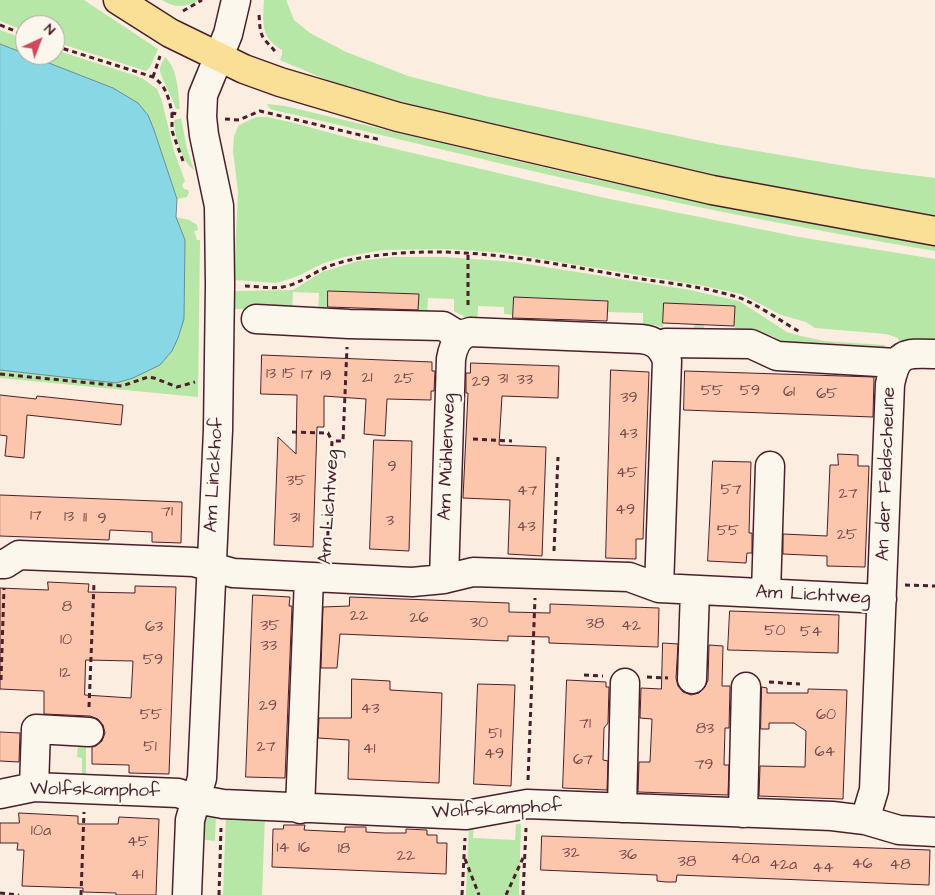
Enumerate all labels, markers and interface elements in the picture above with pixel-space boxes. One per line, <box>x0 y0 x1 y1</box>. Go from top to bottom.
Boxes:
north arrow <box>15 15 65 65</box>
text: N <box>40 19 60 40</box>
house number: 13 <box>266 365 276 385</box>
house number: 15 <box>282 365 296 385</box>
house number: 17 <box>301 366 313 386</box>
house number: 19 <box>320 367 332 387</box>
house number: 21 <box>361 369 373 389</box>
house number: 25 <box>394 370 414 390</box>
house number: 31 <box>498 370 508 390</box>
house number: 33 <box>517 371 533 391</box>
house number: 29 <box>472 373 490 393</box>
house number: 55 <box>701 382 723 402</box>
house number: 59 <box>740 382 760 402</box>
house number: 61 <box>783 383 795 403</box>
house number: 65 <box>816 385 838 405</box>
street label: An der Feldscheune <box>873 387 901 561</box>
house number: 39 <box>620 389 638 409</box>
street label: Am Mühlenweg <box>434 393 462 521</box>
street label: Am Linckhof <box>201 417 229 533</box>
house number: 43 <box>618 425 638 445</box>
street label: Am Lichtweg <box>315 449 345 565</box>
house number: 9 <box>387 458 397 478</box>
house number: 45 <box>616 464 638 484</box>
house number: 35 <box>286 472 306 492</box>
house number: 57 <box>720 481 742 501</box>
house number: 47 <box>517 482 537 502</box>
house number: 27 <box>838 485 858 505</box>
house number: 49 <box>615 501 635 521</box>
house number: 71 <box>161 503 173 523</box>
house number: 17 <box>30 507 42 527</box>
house number: 13 <box>64 508 74 528</box>
house number: 11 <box>83 509 87 529</box>
house number: 31 <box>290 509 300 529</box>
house number: 9 <box>97 510 107 530</box>
house number: 3 <box>386 512 394 532</box>
house number: 43 <box>516 518 536 538</box>
house number: 55 <box>717 522 739 542</box>
house number: 25 <box>837 526 857 546</box>
street label: Am Lichtweg <box>755 582 871 610</box>
house number: 8 <box>62 598 72 618</box>
house number: 22 <box>350 607 368 627</box>
house number: 26 <box>409 609 429 629</box>
house number: 30 <box>470 614 488 634</box>
house number: 38 <box>586 615 604 635</box>
house number: 35 <box>260 617 280 637</box>
house number: 42 <box>621 617 641 637</box>
house number: 63 <box>145 618 163 638</box>
house number: 50 <box>764 622 786 642</box>
house number: 54 <box>800 623 822 643</box>
house number: 10 <box>60 631 72 651</box>
house number: 33 <box>261 637 277 657</box>
house number: 59 <box>143 651 163 671</box>
house number: 12 <box>59 664 71 684</box>
house number: 29 <box>259 697 277 717</box>
house number: 43 <box>360 700 380 720</box>
house number: 55 <box>140 706 162 726</box>
house number: 60 <box>816 706 836 726</box>
house number: 71 <box>579 715 591 735</box>
house number: 83 <box>696 720 714 740</box>
house number: 51 <box>488 725 502 745</box>
house number: 51 <box>143 738 157 758</box>
house number: 27 <box>256 738 276 758</box>
house number: 41 <box>363 740 375 760</box>
house number: 64 <box>815 743 835 763</box>
house number: 49 <box>484 745 504 765</box>
house number: 67 <box>573 751 593 771</box>
house number: 79 <box>695 756 713 776</box>
street label: Wolfskamphof <box>30 778 160 804</box>
street label: Wolfskamphof <box>431 795 563 825</box>
house number: 10a <box>31 822 51 842</box>
house number: 45 <box>127 833 149 853</box>
house number: 14 <box>277 839 289 859</box>
house number: 16 <box>298 839 310 859</box>
house number: 18 <box>338 840 350 860</box>
house number: 32 <box>562 844 580 864</box>
house number: 36 <box>619 846 637 866</box>
house number: 22 <box>397 847 415 867</box>
house number: 40a <box>730 850 760 870</box>
house number: 38 <box>678 853 696 873</box>
house number: 46 <box>852 855 872 875</box>
house number: 42a <box>769 856 797 876</box>
house number: 48 <box>889 856 911 876</box>
house number: 44 <box>812 859 834 879</box>
house number: 41 <box>131 866 143 886</box>

